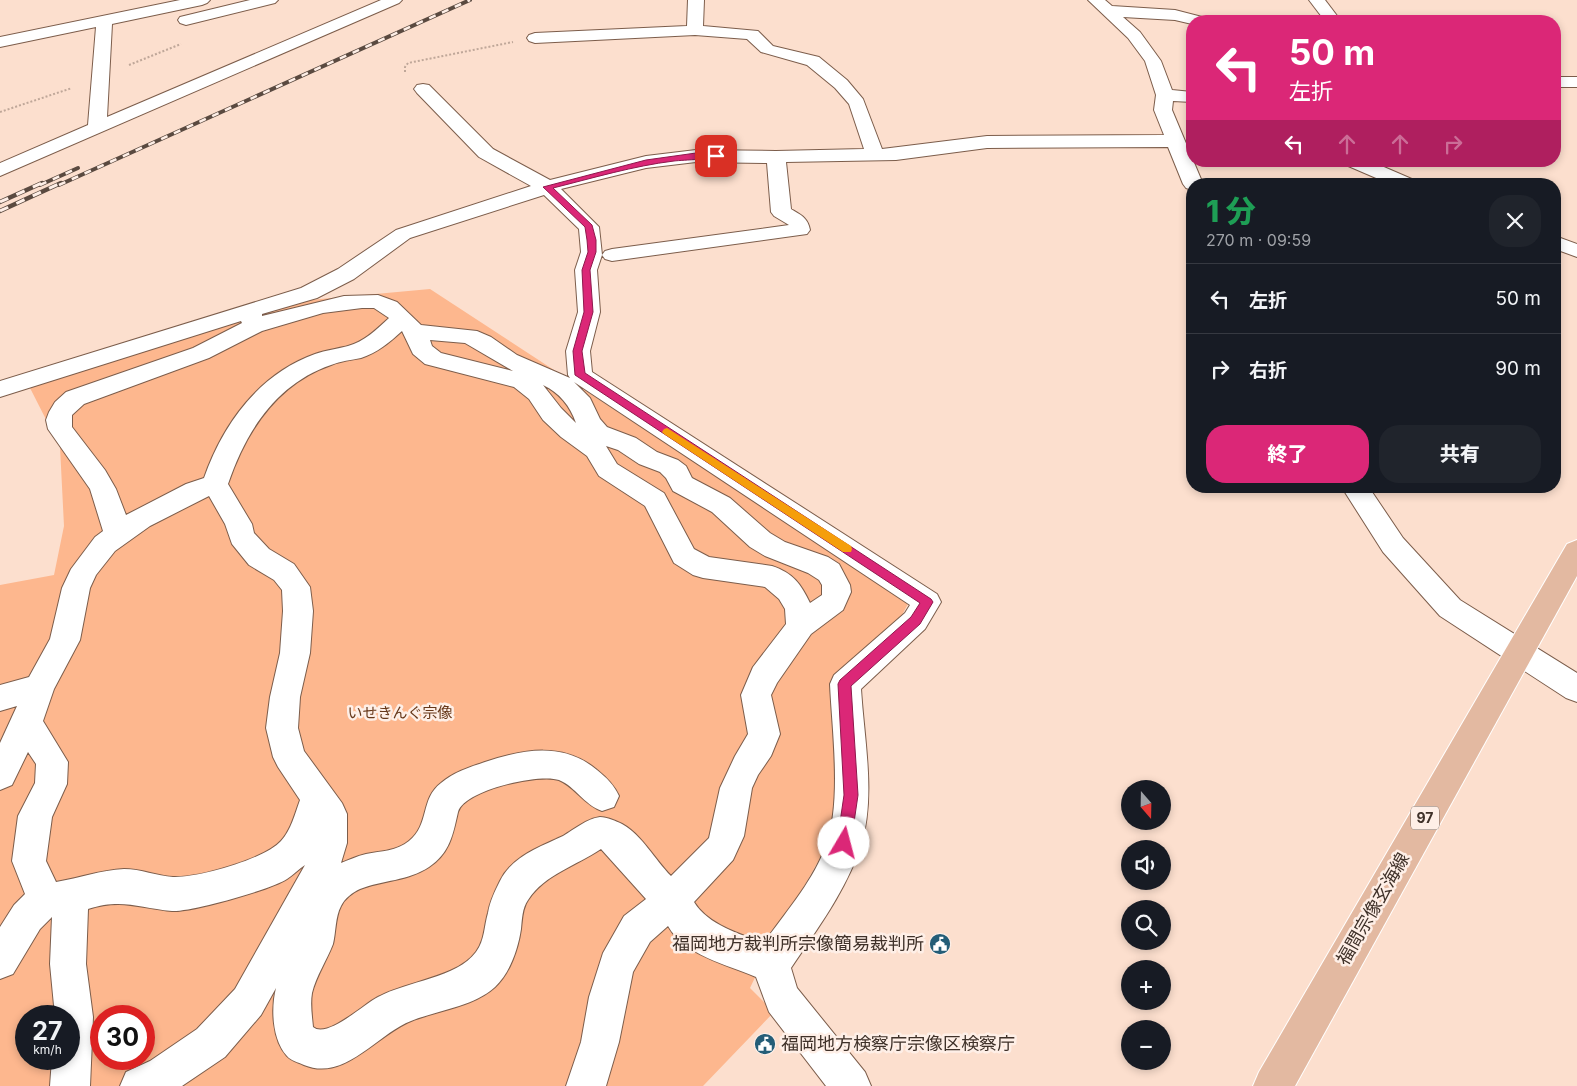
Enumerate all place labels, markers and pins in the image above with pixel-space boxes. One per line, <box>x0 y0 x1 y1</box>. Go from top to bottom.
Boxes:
pin <box>695 135 737 177</box>
public building icon: 福岡地方裁判所宗像簡易裁判所 <box>928 932 952 956</box>
place label: 福岡地方裁判所宗像簡易裁判所 <box>672 933 924 954</box>
public building icon: 福岡地方検察庁宗像区検察庁 <box>753 1032 777 1056</box>
place label: 福岡地方検察庁宗像区検察庁 <box>781 1033 1015 1054</box>

